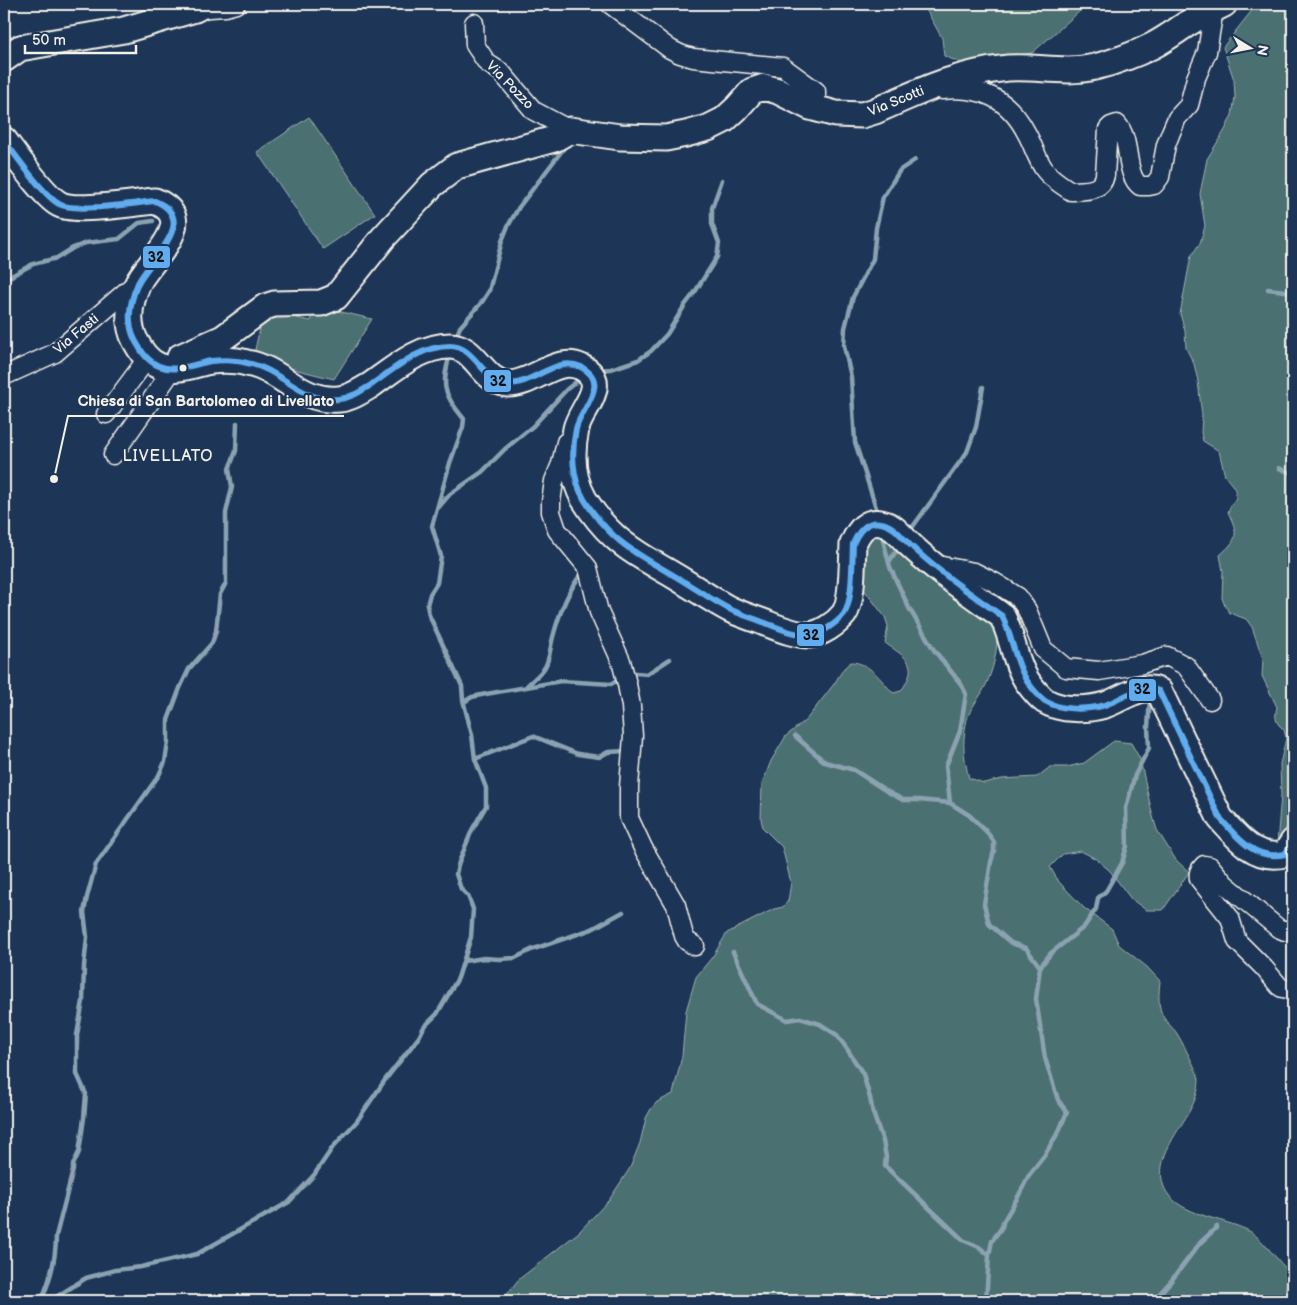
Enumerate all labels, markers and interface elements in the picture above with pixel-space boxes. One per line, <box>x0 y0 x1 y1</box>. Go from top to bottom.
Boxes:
scale bar <box>25 22 136 54</box>
north arrow <box>1224 22 1274 72</box>
text: 50 m <box>32 31 66 50</box>
text: N <box>1253 44 1272 57</box>
street label: Via Pozzo <box>483 57 537 113</box>
street label: Via Scotti <box>865 82 927 120</box>
line badge: 32 <box>142 245 171 269</box>
text: 32 <box>148 249 165 266</box>
street label: Via Fasti <box>50 310 102 358</box>
unlabelled marker <box>178 363 188 373</box>
line badge: 32 <box>483 369 512 393</box>
text: 32 <box>490 373 507 390</box>
callout: Chiesa di San Bartolomeo di Livellato <box>68 386 344 416</box>
text: Chiesa di San Bartolomeo di Livellato <box>78 392 335 411</box>
district label: LIVELLATO <box>123 447 213 466</box>
line badge: 32 <box>796 623 825 647</box>
text: 32 <box>803 627 820 644</box>
line badge: 32 <box>1128 678 1157 702</box>
text: 32 <box>1134 681 1151 698</box>

